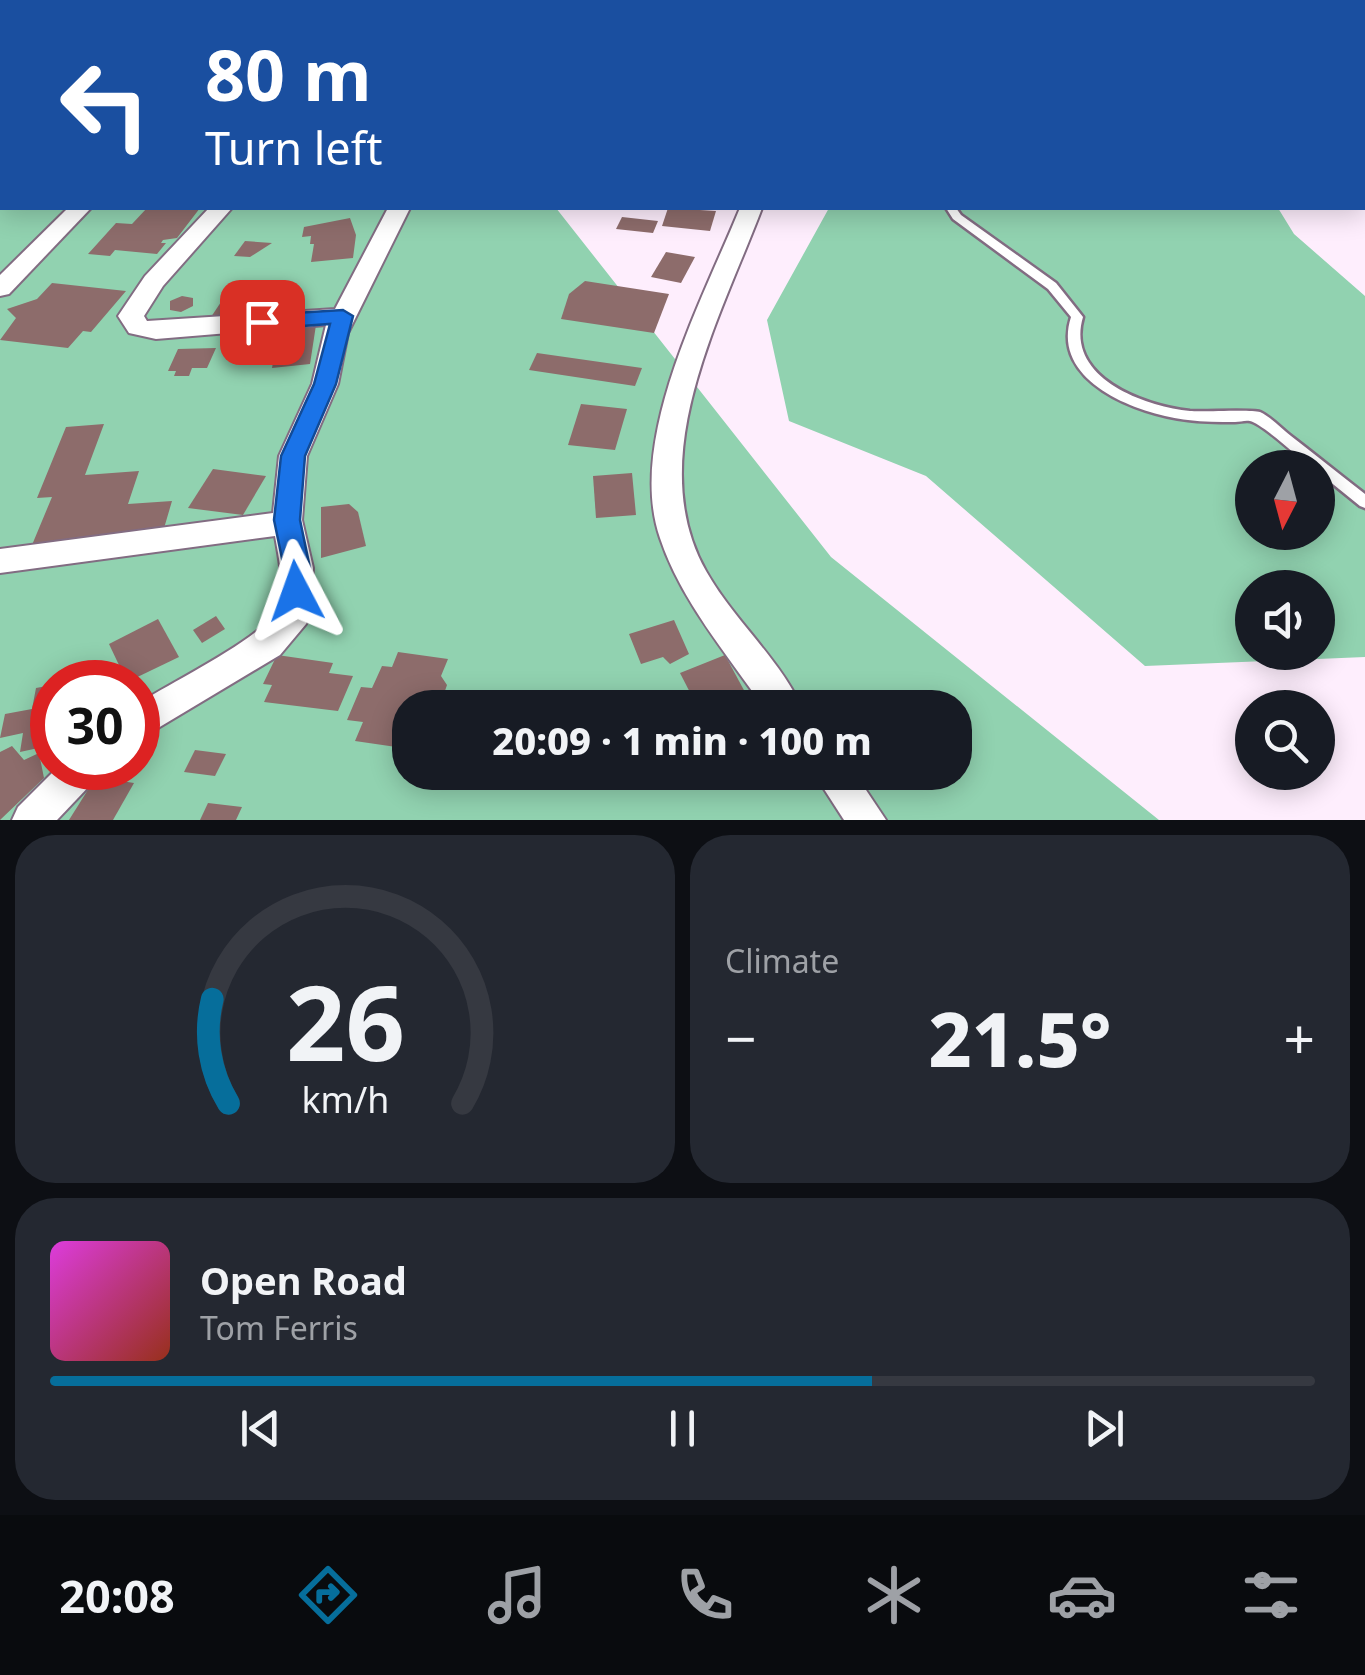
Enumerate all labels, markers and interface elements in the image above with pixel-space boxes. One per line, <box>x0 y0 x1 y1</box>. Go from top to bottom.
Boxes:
text: 80 m <box>205 26 372 122</box>
icon: left <box>40 40 170 170</box>
text: Turn left <box>205 117 382 178</box>
pin <box>220 280 305 365</box>
icon: arrive <box>235 295 290 350</box>
north arrow <box>1235 450 1335 550</box>
map controls <box>1235 450 1335 790</box>
position arrow <box>244 539 348 643</box>
button: sound <box>1235 570 1335 670</box>
speed limit sign: 30 <box>30 660 160 790</box>
button: search <box>1235 690 1335 790</box>
text: 20:09 · 1 min · 100 m <box>492 714 872 766</box>
text: Climate <box>725 939 839 982</box>
text: 26 <box>286 950 404 1091</box>
text: 21.5° <box>928 987 1112 1089</box>
text: − <box>725 1000 756 1075</box>
text: + <box>1284 1000 1315 1075</box>
text: km/h <box>301 1075 389 1123</box>
text: Open Road <box>200 1254 407 1306</box>
text: Tom Ferris <box>200 1306 358 1349</box>
icon: previous <box>233 1401 288 1456</box>
icon: pause <box>655 1401 710 1456</box>
icon: next <box>1077 1401 1132 1456</box>
icon: directions <box>293 1560 363 1630</box>
icon: music <box>482 1560 552 1630</box>
icon: phone <box>670 1560 740 1630</box>
icon: climate <box>859 1560 929 1630</box>
icon: car <box>1047 1560 1117 1630</box>
icon: filters <box>1236 1560 1306 1630</box>
text: 20:08 <box>59 1565 175 1626</box>

